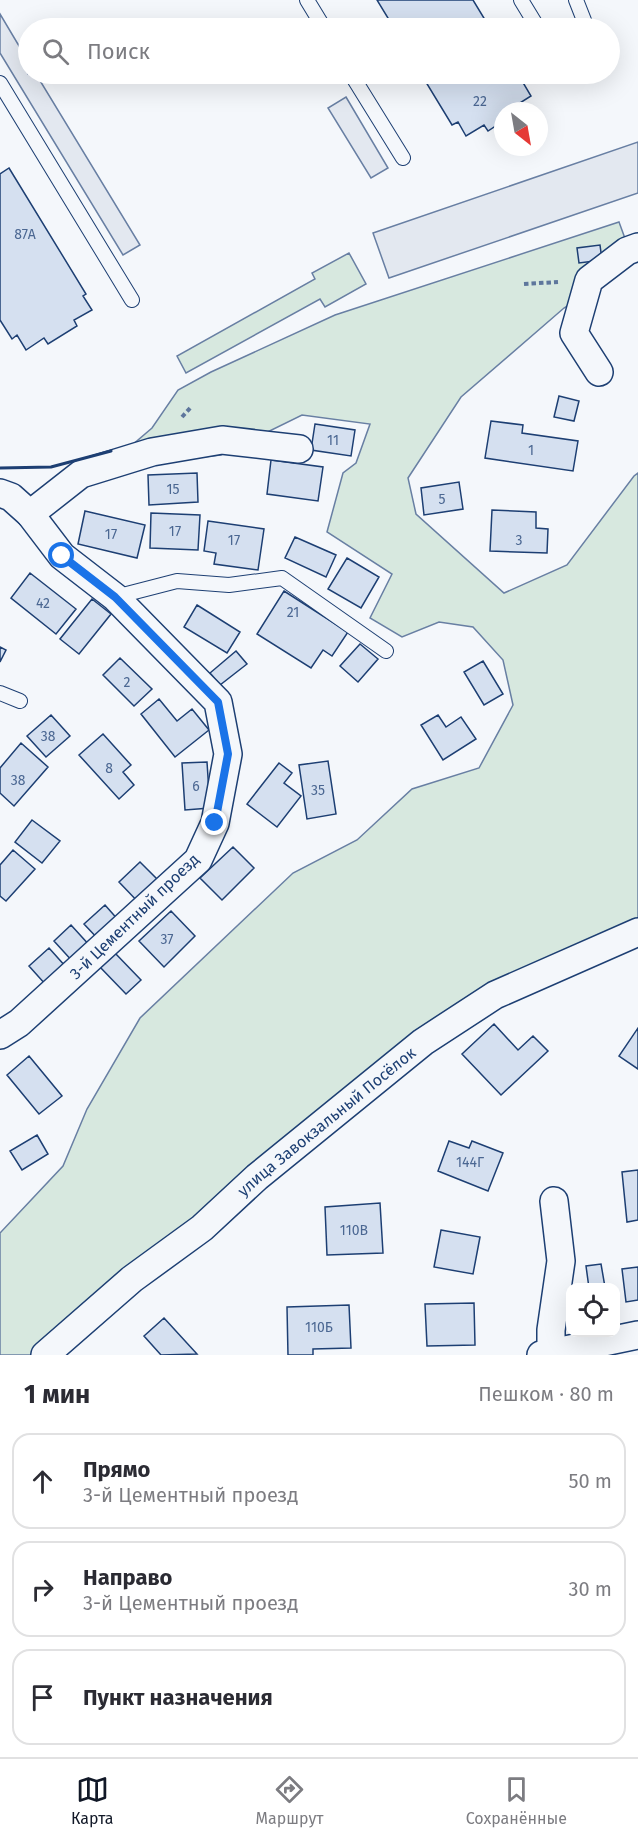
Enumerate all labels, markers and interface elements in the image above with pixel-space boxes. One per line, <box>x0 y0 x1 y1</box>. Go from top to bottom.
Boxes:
search box <box>18 18 620 84</box>
icon: search <box>39 35 72 68</box>
text: Поиск <box>87 38 150 65</box>
house number: 22 <box>473 93 487 110</box>
north arrow <box>494 102 548 156</box>
house number: 87А <box>14 226 36 243</box>
house number: 11 <box>327 432 339 449</box>
house number: 1 <box>528 442 534 459</box>
house number: 15 <box>166 481 180 498</box>
house number: 5 <box>438 491 446 508</box>
house number: 17 <box>169 523 181 540</box>
house number: 17 <box>105 526 117 543</box>
house number: 17 <box>228 532 240 549</box>
house number: 3 <box>516 532 523 549</box>
route start <box>48 542 74 568</box>
house number: 42 <box>36 595 50 612</box>
house number: 21 <box>287 604 299 621</box>
house number: 2 <box>124 674 131 691</box>
house number: 38 <box>41 728 56 745</box>
house number: 8 <box>105 760 113 777</box>
house number: 38 <box>11 772 26 789</box>
house number: 6 <box>192 778 200 795</box>
house number: 35 <box>311 782 325 799</box>
route end <box>201 809 227 835</box>
street label: 3-й Цементный проезд <box>66 850 203 983</box>
house number: 37 <box>160 931 174 948</box>
street label: улица Завокзальный Посёлок <box>234 1043 420 1200</box>
house number: 144Г <box>456 1154 484 1171</box>
house number: 110В <box>340 1222 368 1239</box>
map controls <box>566 1283 620 1337</box>
button: locate <box>566 1283 620 1337</box>
house number: 110Б <box>305 1319 333 1336</box>
text: 1 мин <box>24 1379 90 1410</box>
text: Пешком · 80 m <box>478 1382 614 1406</box>
text: Прямо <box>83 1456 150 1483</box>
icon: ahead <box>26 1465 59 1498</box>
text: 50 m <box>568 1469 612 1493</box>
text: 3-й Цементный проезд <box>83 1483 298 1507</box>
text: Направо <box>83 1564 172 1591</box>
icon: right <box>26 1573 59 1606</box>
text: 30 m <box>568 1577 612 1601</box>
text: 3-й Цементный проезд <box>83 1591 298 1615</box>
icon: arrive <box>26 1681 59 1714</box>
text: Пункт назначения <box>83 1684 273 1711</box>
tab: Карта <box>71 1773 113 1828</box>
tab: Маршрут <box>256 1773 324 1828</box>
tab: Сохранённые <box>466 1773 567 1828</box>

